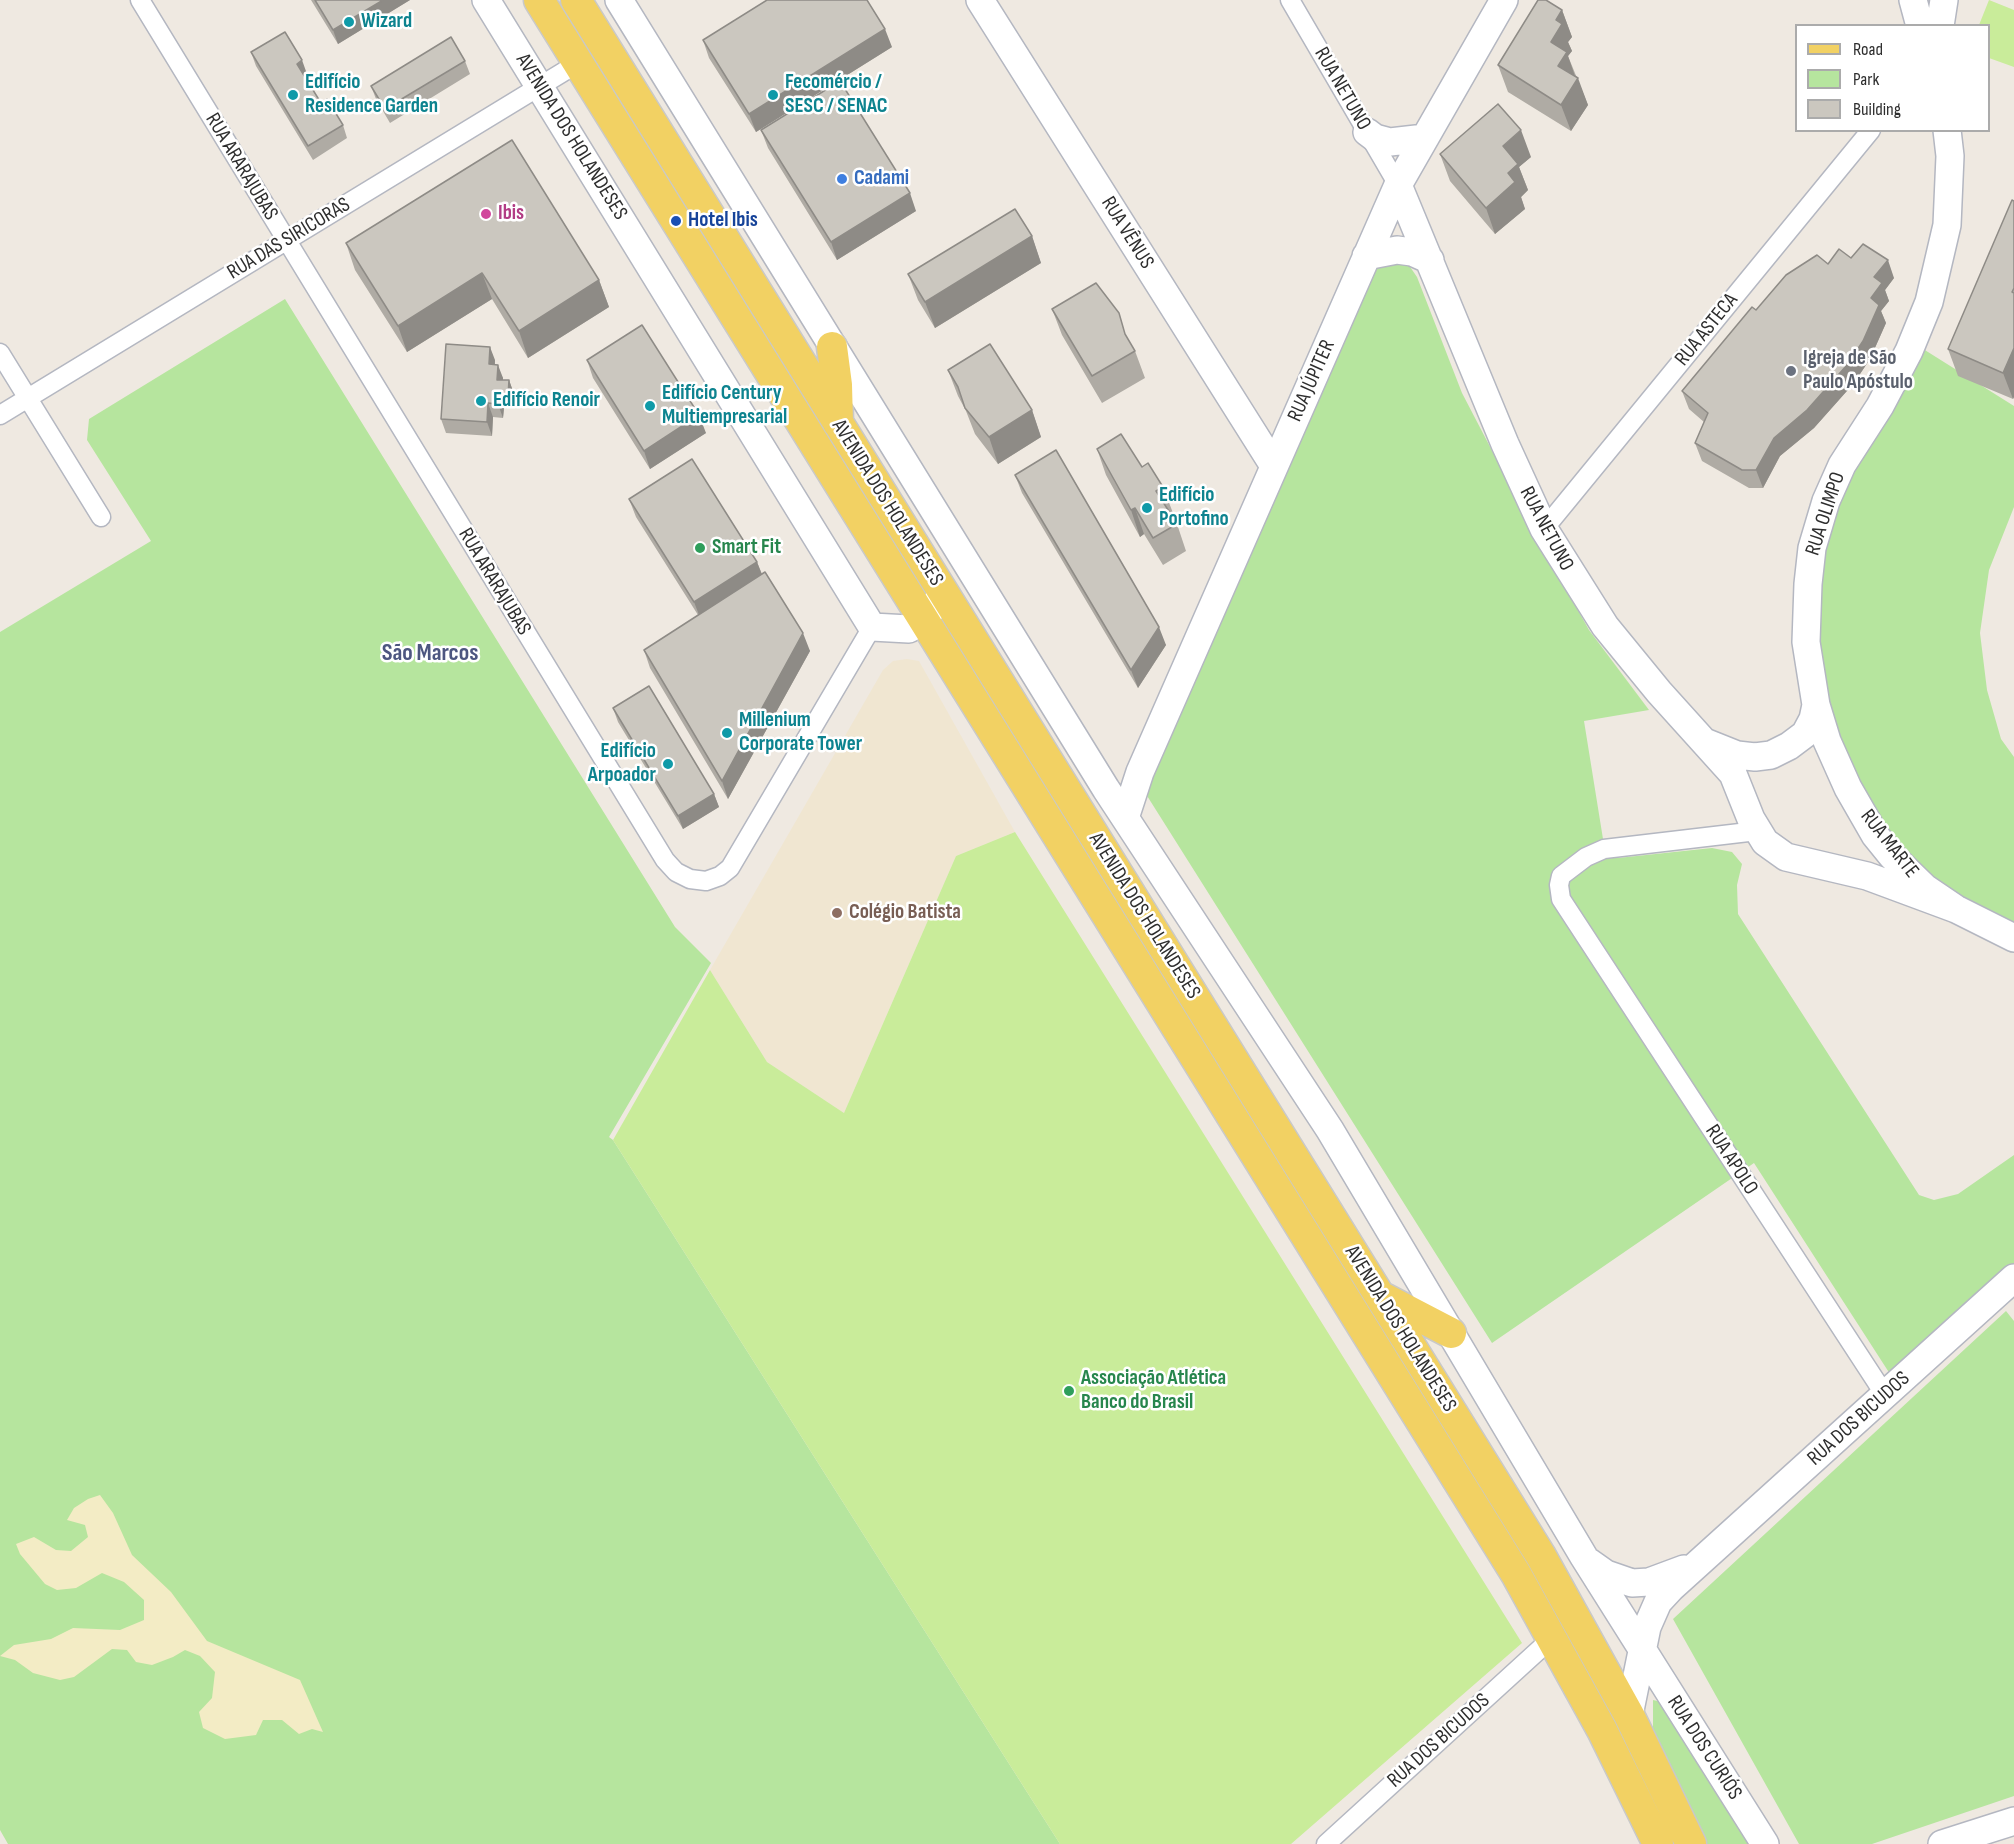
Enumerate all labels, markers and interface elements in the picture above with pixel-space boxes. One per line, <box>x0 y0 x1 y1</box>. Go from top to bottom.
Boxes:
place label: Wizard <box>361 9 412 35</box>
marker: Wizard <box>342 15 356 29</box>
legend <box>1795 24 1990 132</box>
text: Road <box>1853 39 1883 60</box>
street label: RUA NETUNO <box>1308 43 1376 135</box>
street label: AVENIDA DOS HOLANDESES <box>510 49 632 225</box>
text: Park <box>1853 69 1879 90</box>
place label: Edifício Residence Garden <box>305 70 438 120</box>
place label: Fecomércio / SESC / SENAC <box>785 70 888 120</box>
marker: Edifício Residence Garden <box>286 88 300 102</box>
marker: Fecomércio / SESC / SENAC <box>766 88 780 102</box>
text: Building <box>1853 99 1901 120</box>
street label: RUA ARARAJUBAS <box>199 109 283 225</box>
place label: Cadami <box>854 166 909 192</box>
marker: Cadami <box>835 172 849 186</box>
street label: RUA VÊNUS <box>1095 192 1159 274</box>
street label: RUA DAS SIRICORAS <box>223 193 355 285</box>
place label: Ibis <box>498 201 524 227</box>
marker: Ibis <box>479 207 493 221</box>
place label: Hotel Ibis <box>688 208 758 234</box>
marker: Hotel Ibis <box>669 214 683 228</box>
street label: RUA ASTECA <box>1670 289 1744 371</box>
street label: RUA JÚPITER <box>1283 336 1341 426</box>
place label: Igreja de São Paulo Apóstulo <box>1803 346 1913 396</box>
marker: Igreja de São Paulo Apóstulo <box>1784 364 1798 378</box>
place label: Edifício Century Multiempresarial <box>662 381 787 431</box>
place label: Edifício Renoir <box>493 388 600 414</box>
marker: Edifício Renoir <box>474 394 488 408</box>
marker: Edifício Century Multiempresarial <box>643 399 657 413</box>
street label: AVENIDA DOS HOLANDESES <box>826 415 948 591</box>
street label: RUA OLIMPO <box>1801 469 1851 559</box>
place label: Edifício Portofino <box>1159 483 1229 533</box>
street label: RUA NETUNO <box>1513 483 1579 575</box>
marker: Edifício Portofino <box>1140 501 1154 515</box>
street label: RUA ARARAJUBAS <box>452 524 536 640</box>
place label: Smart Fit <box>712 535 781 561</box>
marker: Smart Fit <box>693 541 707 555</box>
district label: São Marcos <box>382 640 478 668</box>
place label: Millenium Corporate Tower <box>739 708 862 758</box>
marker: Millenium Corporate Tower <box>720 726 734 740</box>
place label: Edifício Arpoador <box>588 739 656 789</box>
marker: Edifício Arpoador <box>661 757 675 771</box>
street label: RUA MARTE <box>1854 805 1924 883</box>
street label: AVENIDA DOS HOLANDESES <box>1083 828 1205 1004</box>
place label: Colégio Batista <box>849 900 961 926</box>
marker: Colégio Batista <box>830 906 844 920</box>
street label: RUA APOLO <box>1699 1120 1763 1200</box>
street label: AVENIDA DOS HOLANDESES <box>1339 1241 1461 1417</box>
place label: Associação Atlética Banco do Brasil <box>1081 1366 1226 1416</box>
street label: RUA DOS BICUDOS <box>1803 1367 1915 1471</box>
marker: Associação Atlética Banco do Brasil <box>1062 1384 1076 1398</box>
street label: RUA DOS BICUDOS <box>1383 1689 1495 1793</box>
street label: RUA DOS CURIÓS <box>1661 1691 1747 1805</box>

